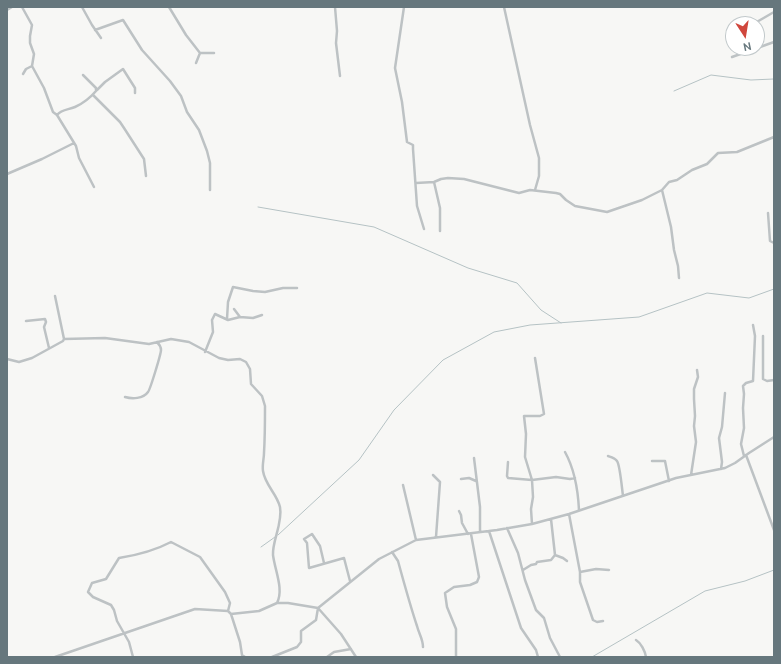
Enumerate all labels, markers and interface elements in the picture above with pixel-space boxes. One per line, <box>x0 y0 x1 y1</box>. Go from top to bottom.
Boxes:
north arrow <box>725 16 765 56</box>
text: N <box>742 40 753 53</box>

